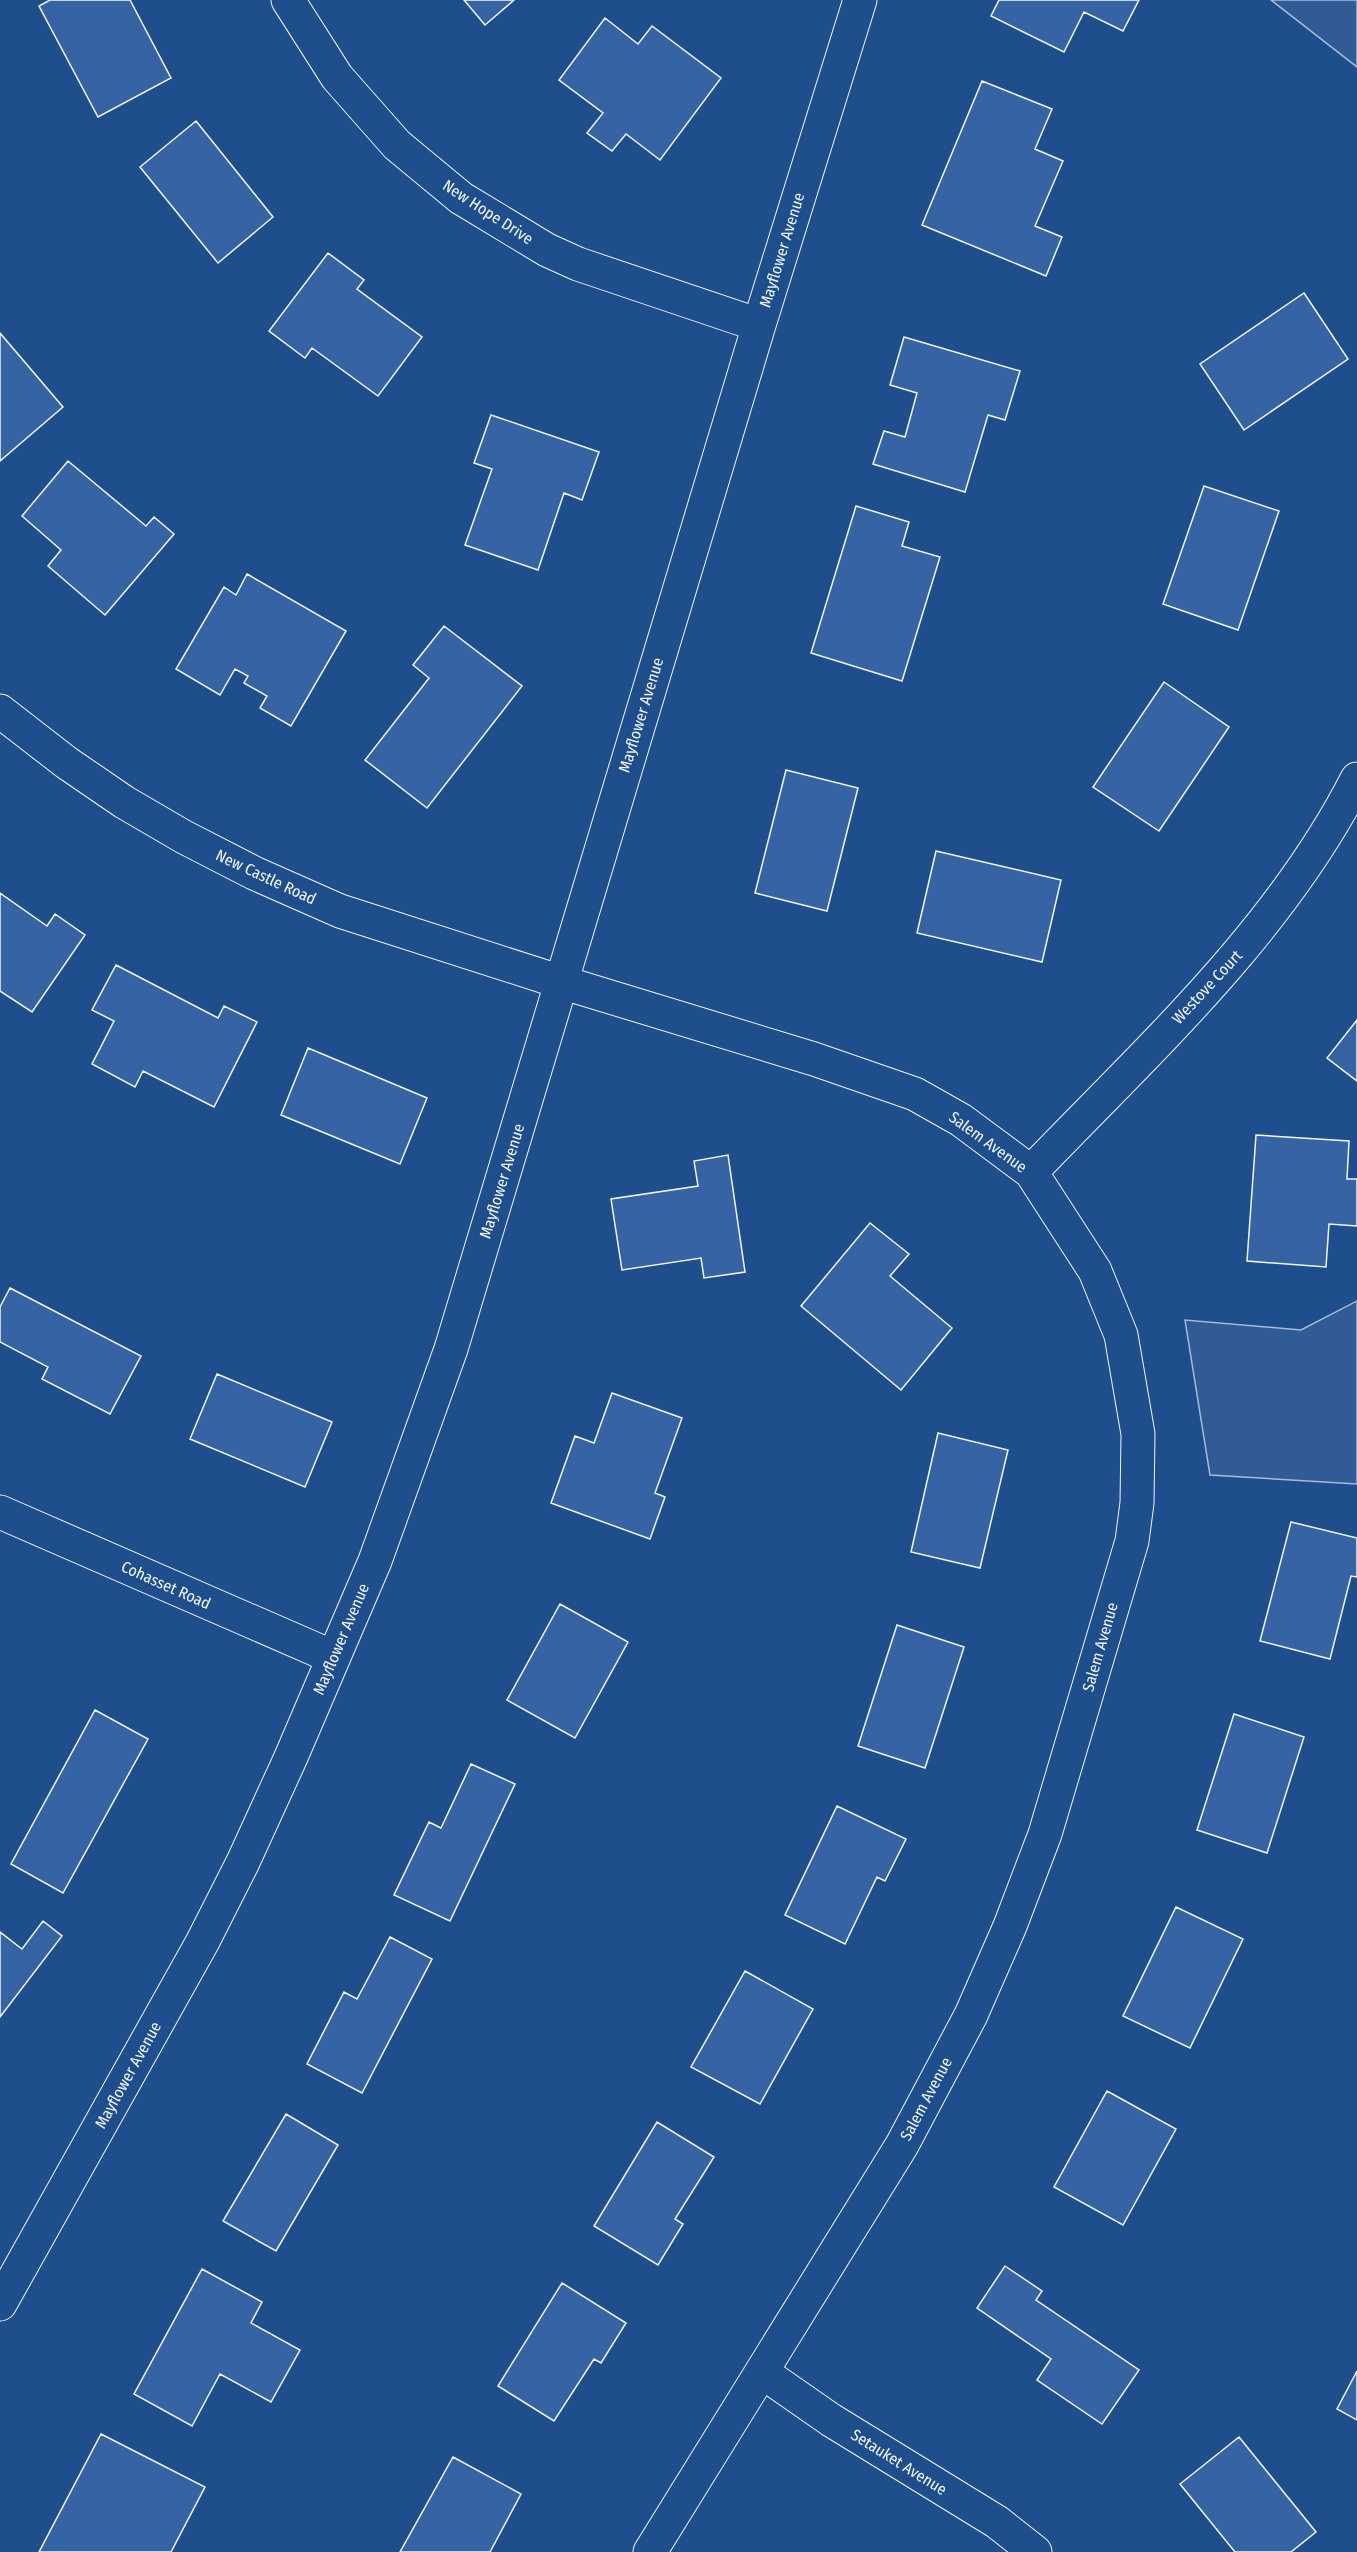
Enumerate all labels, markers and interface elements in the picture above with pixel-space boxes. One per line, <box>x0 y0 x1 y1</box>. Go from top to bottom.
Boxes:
street label: New Hope Drive <box>439 176 537 248</box>
street label: Mayflower Avenue <box>756 190 809 310</box>
street label: Mayflower Avenue <box>615 655 668 775</box>
street label: New Castle Road <box>213 845 319 909</box>
street label: Westove Court <box>1168 946 1247 1028</box>
street label: Salem Avenue <box>945 1107 1031 1177</box>
street label: Mayflower Avenue <box>476 1121 529 1241</box>
street label: Cohasset Road <box>118 1557 214 1613</box>
street label: Mayflower Avenue <box>309 1580 373 1697</box>
street label: Salem Avenue <box>1078 1600 1122 1694</box>
street label: Mayflower Avenue <box>91 2018 165 2132</box>
street label: Salem Avenue <box>896 2054 956 2144</box>
street label: Setauket Avenue <box>848 2425 951 2499</box>

